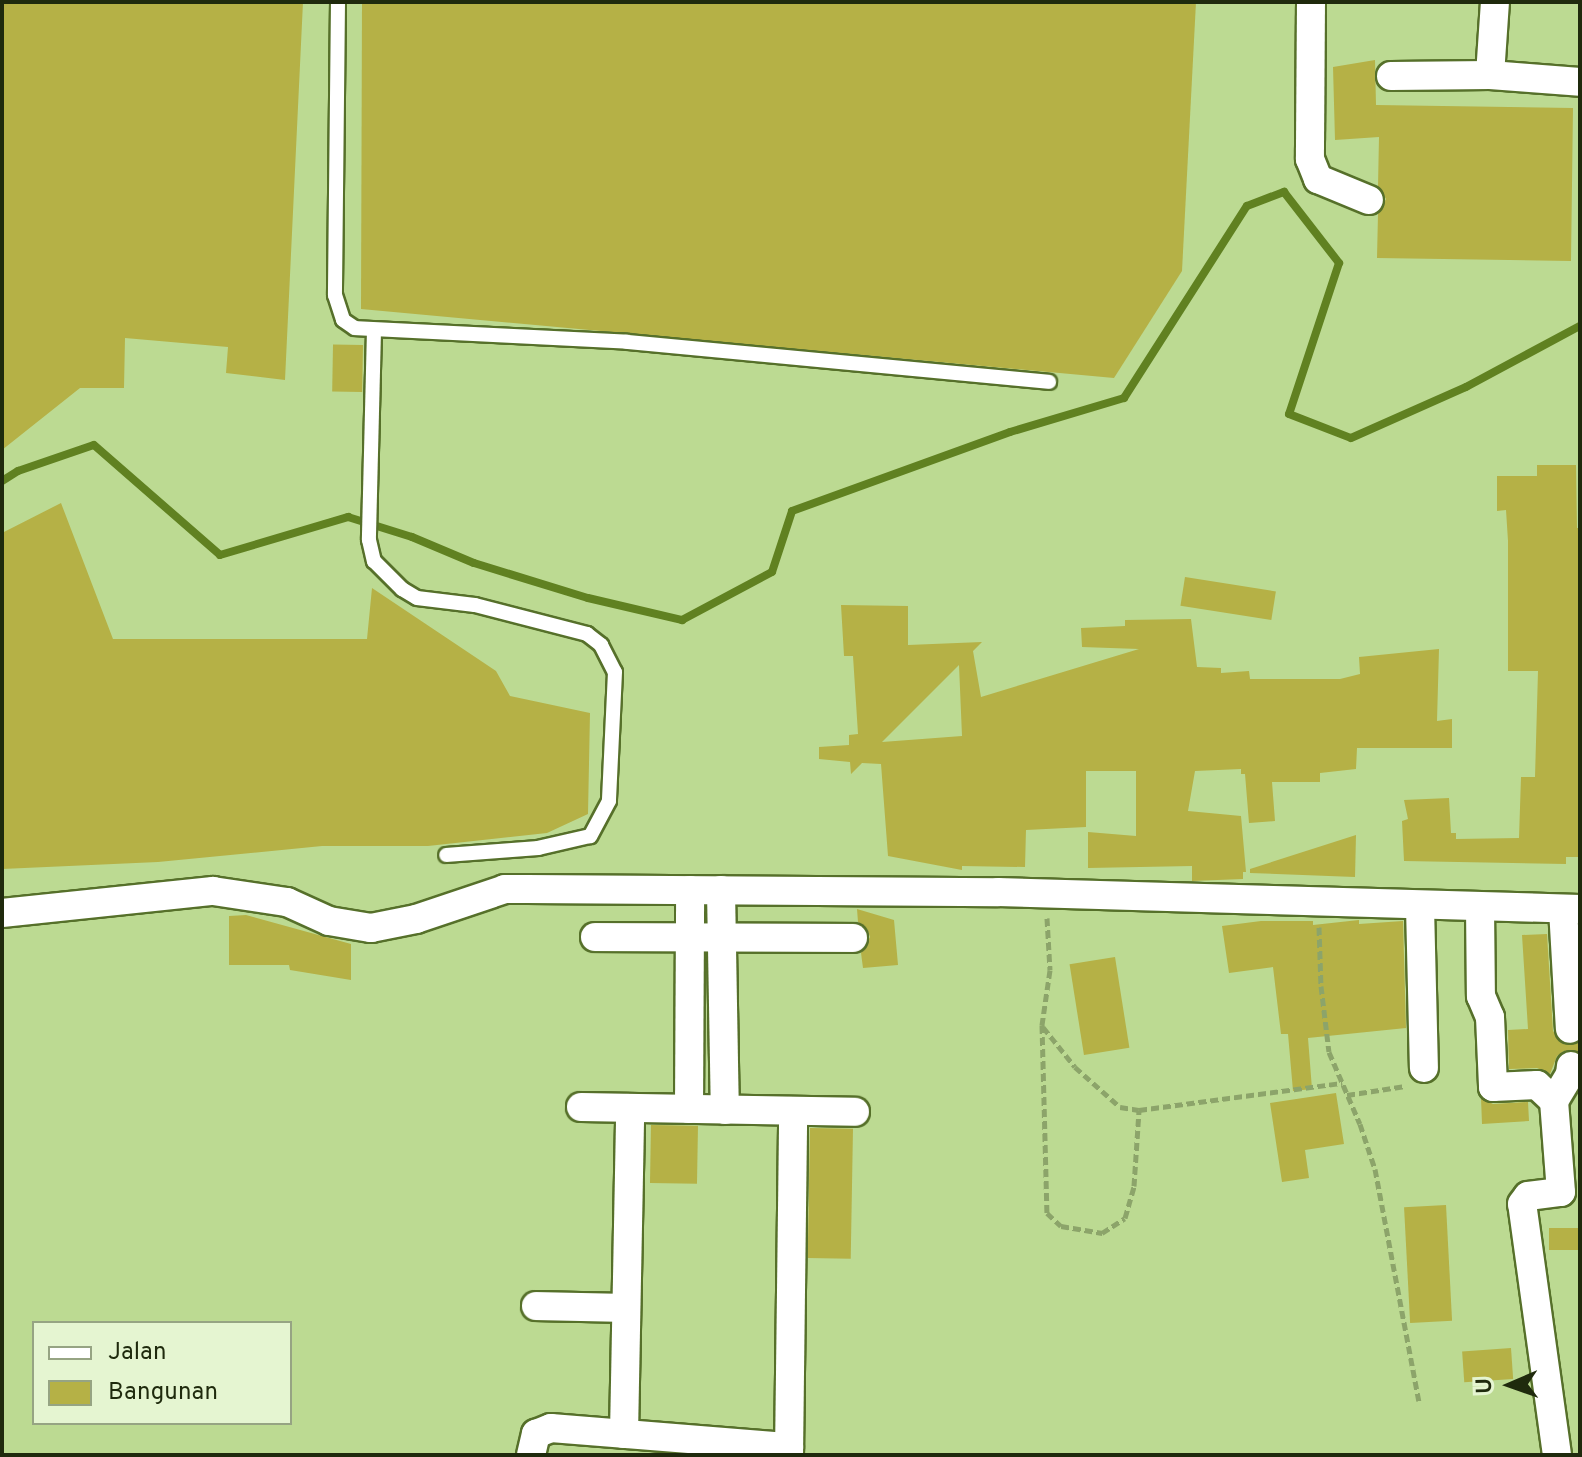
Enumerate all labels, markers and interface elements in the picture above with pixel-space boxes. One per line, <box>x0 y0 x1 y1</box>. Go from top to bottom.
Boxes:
legend <box>32 1321 292 1425</box>
text: Jalan <box>108 1338 166 1368</box>
north arrow <box>1470 1345 1550 1425</box>
text: Bangunan <box>108 1378 218 1408</box>
text: U <box>1472 1378 1499 1394</box>

